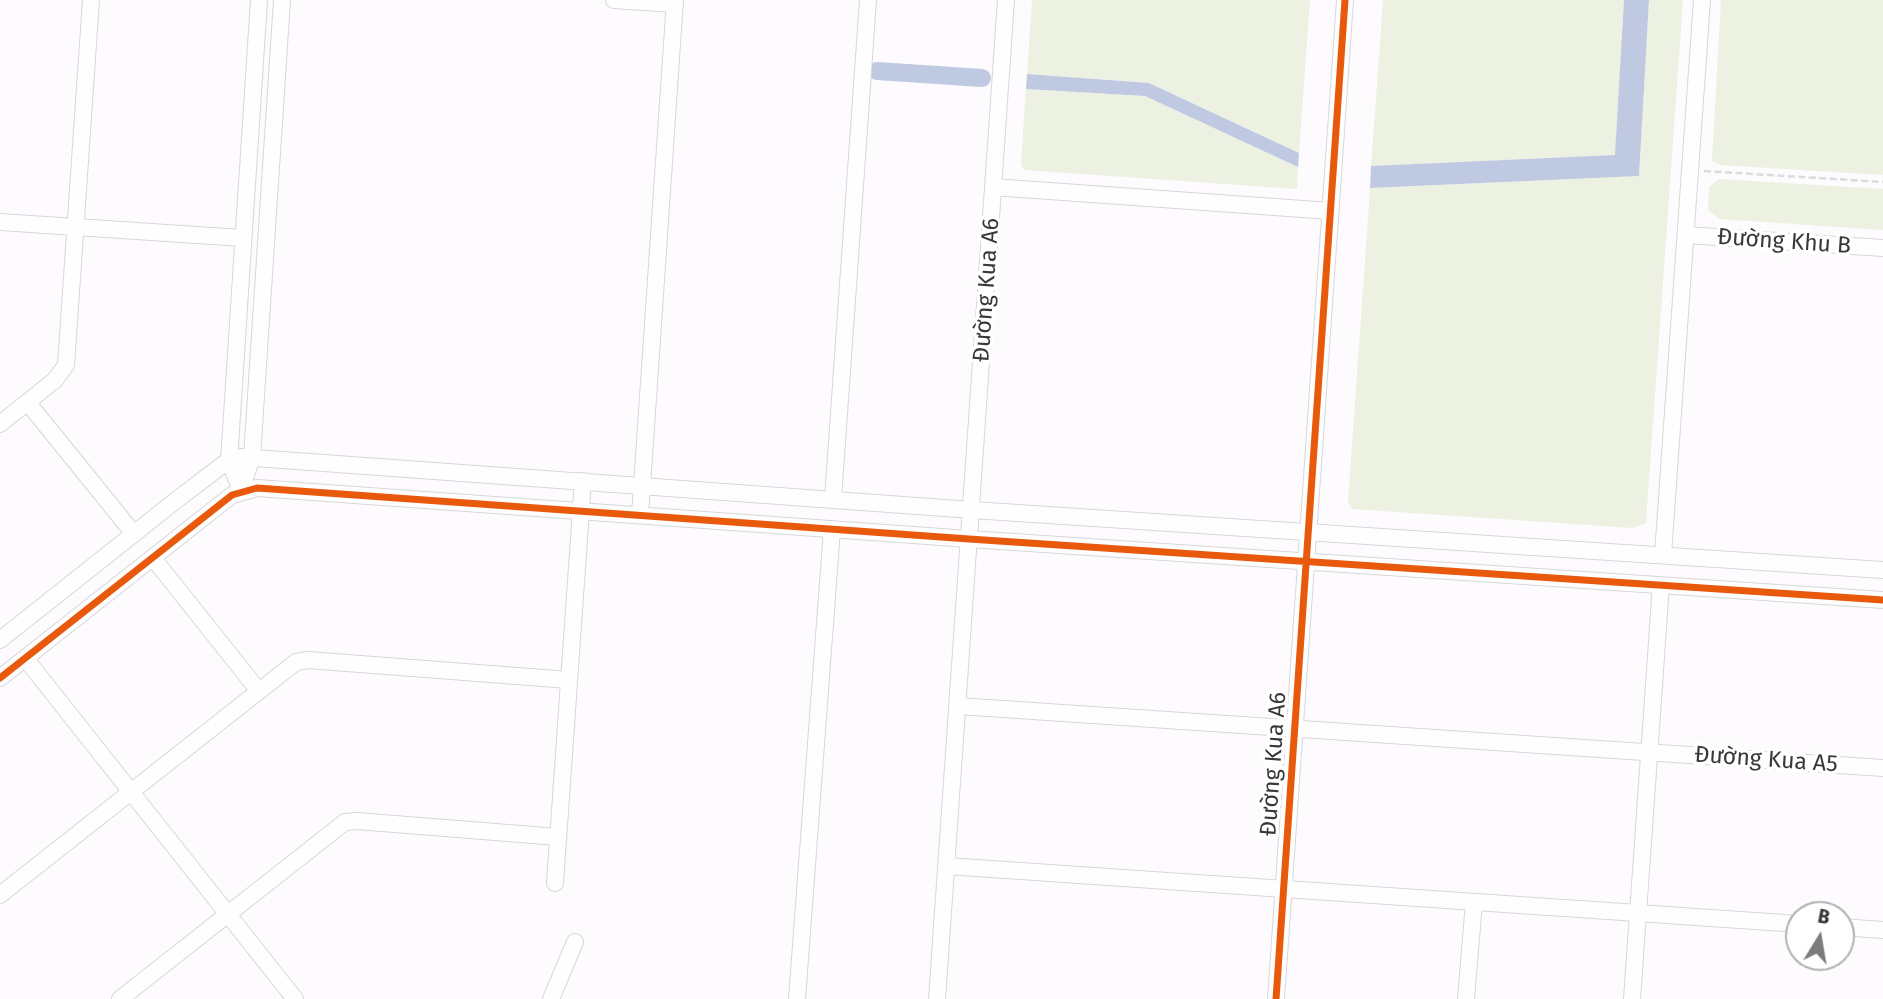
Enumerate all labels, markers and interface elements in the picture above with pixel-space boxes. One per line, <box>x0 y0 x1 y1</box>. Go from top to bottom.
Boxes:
street label: Đường Kua A6 <box>968 217 1006 363</box>
street label: Đường Khu B <box>1716 224 1852 260</box>
street label: Đường Kua A6 <box>1255 691 1293 837</box>
street label: Đường Kua A5 <box>1693 741 1839 779</box>
north arrow <box>1785 901 1855 971</box>
text: B <box>1816 904 1832 929</box>

